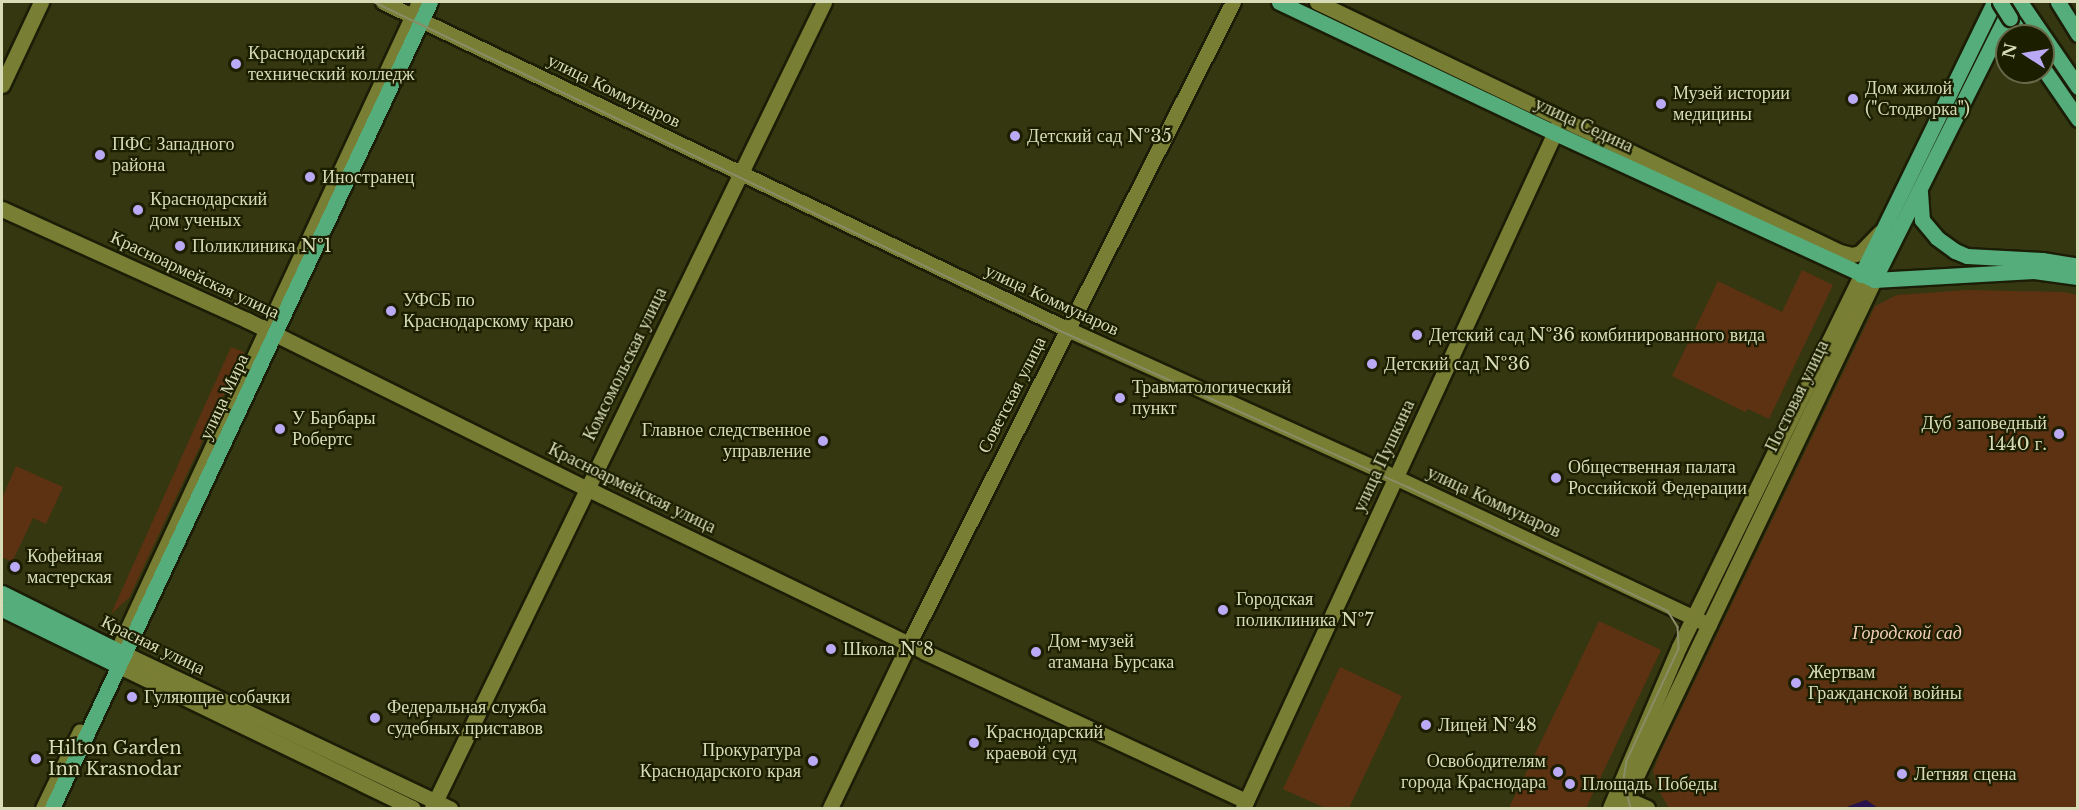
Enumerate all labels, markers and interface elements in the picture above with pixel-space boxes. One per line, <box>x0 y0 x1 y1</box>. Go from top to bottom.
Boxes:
north arrow <box>1995 24 2055 84</box>
text: N <box>1998 41 2021 60</box>
place label: Краснодарский технический колледж <box>248 43 414 86</box>
street label: улица Коммунаров <box>544 49 684 133</box>
marker: Краснодарский технический колледж <box>229 57 243 71</box>
place label: Дом жилой ("Стодворка") <box>1865 78 1970 121</box>
place label: Музей истории медицины <box>1673 83 1790 125</box>
marker: Дом жилой ("Стодворка") <box>1846 92 1860 106</box>
street label: улица Седина <box>1531 93 1637 157</box>
marker: Музей истории медицины <box>1654 97 1668 111</box>
place label: Детский сад №35 <box>1027 125 1172 147</box>
marker: Детский сад №35 <box>1008 129 1022 143</box>
place label: ПФС Западного района <box>112 134 235 176</box>
marker: ПФС Западного района <box>93 148 107 162</box>
place label: Иностранец <box>322 166 414 188</box>
marker: Иностранец <box>303 170 317 184</box>
place label: Краснодарский дом ученых <box>150 189 267 232</box>
marker: Краснодарский дом ученых <box>131 203 145 217</box>
street label: Красноармейская улица <box>107 226 283 324</box>
place label: Поликлиника №1 <box>192 235 332 257</box>
marker: Поликлиника №1 <box>173 239 187 253</box>
street label: улица Коммунаров <box>982 260 1122 340</box>
street label: Комсомольская улица <box>579 284 671 444</box>
place label: УФСБ по Краснодарскому краю <box>403 290 573 332</box>
marker: УФСБ по Краснодарскому краю <box>384 304 398 318</box>
place label: Детский сад №36 комбинированного вида <box>1429 324 1765 346</box>
marker: Детский сад №36 комбинированного вида <box>1410 328 1424 342</box>
street label: Советская улица <box>973 333 1051 457</box>
street label: Постовая улица <box>1761 337 1833 455</box>
street label: улица Мира <box>195 351 253 443</box>
place label: Детский сад №36 <box>1384 353 1530 375</box>
marker: Детский сад №36 <box>1365 357 1379 371</box>
place label: Травматологический пункт <box>1132 377 1291 420</box>
marker: Травматологический пункт <box>1113 391 1127 405</box>
street label: улица Пушкина <box>1349 396 1419 516</box>
place label: У Барбары Робертс <box>292 408 375 450</box>
place label: Дуб заповедный 1440 г. <box>1921 413 2047 456</box>
place label: Главное следственное управление <box>642 420 811 462</box>
marker: У Барбары Робертс <box>273 422 287 436</box>
marker: Дуб заповедный 1440 г. <box>2052 427 2066 441</box>
marker: Главное следственное управление <box>816 434 830 448</box>
street label: Красноармейская улица <box>545 438 719 538</box>
place label: Общественная палата Российской Федерации <box>1568 457 1747 500</box>
street label: улица Коммунаров <box>1424 462 1564 542</box>
marker: Общественная палата Российской Федерации <box>1549 471 1563 485</box>
place label: Кофейная мастерская <box>27 546 112 588</box>
marker: Кофейная мастерская <box>8 560 22 574</box>
place label: Городская поликлиника №7 <box>1236 589 1373 632</box>
marker: Городская поликлиника №7 <box>1214 601 1232 619</box>
street label: Красная улица <box>98 611 208 679</box>
park label: Городской сад <box>1852 622 1962 644</box>
place label: Дом-музей атамана Бурсака <box>1048 631 1174 674</box>
place label: Школа №8 <box>843 638 934 660</box>
marker: Школа №8 <box>824 642 838 656</box>
marker: Дом-музей атамана Бурсака <box>1029 645 1043 659</box>
place label: Жертвам Гражданской войны <box>1808 662 1962 704</box>
marker: Жертвам Гражданской войны <box>1789 676 1803 690</box>
place label: Гуляющие собачки <box>144 686 290 708</box>
marker: Гуляющие собачки <box>125 690 139 704</box>
place label: Федеральная служба судебных приставов <box>387 697 547 740</box>
marker: Федеральная служба судебных приставов <box>368 711 382 725</box>
place label: Лицей №48 <box>1438 714 1537 736</box>
marker: Лицей №48 <box>1419 718 1433 732</box>
place label: Краснодарский краевой суд <box>986 722 1103 764</box>
marker: Краснодарский краевой суд <box>967 736 981 750</box>
place label: Hilton Garden Inn Krasnodar <box>48 738 182 780</box>
place label: Прокуратура Краснодарского края <box>640 740 801 783</box>
place label: Освободителям города Краснодара <box>1401 751 1546 794</box>
marker: Hilton Garden Inn Krasnodar <box>29 752 43 766</box>
marker: Прокуратура Краснодарского края <box>806 754 820 768</box>
place label: Летняя сцена <box>1914 763 2017 785</box>
marker: Освободителям города Краснодара <box>1551 765 1565 779</box>
marker: Летняя сцена <box>1895 767 1909 781</box>
place label: Площадь Победы <box>1582 773 1717 795</box>
marker: Площадь Победы <box>1563 777 1577 791</box>

